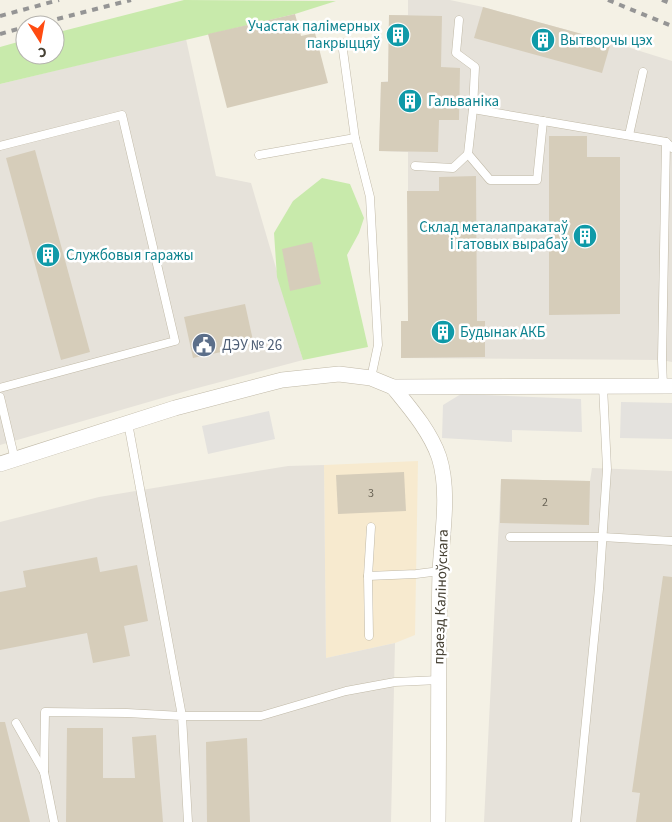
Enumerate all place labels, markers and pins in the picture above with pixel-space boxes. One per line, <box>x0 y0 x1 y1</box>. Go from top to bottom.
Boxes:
place label: Участак палімерных пакрыццяў <box>248 16 380 54</box>
building icon: Участак палімерных пакрыццяў <box>385 22 411 48</box>
building icon: Вытворчы цэх <box>530 27 556 53</box>
place label: Вытворчы цэх <box>560 30 653 51</box>
building icon: Гальваніка <box>397 88 423 114</box>
place label: Гальваніка <box>428 91 499 112</box>
place label: Склад металапракатаў і гатовых вырабаў <box>419 217 568 255</box>
building icon: Склад металапракатаў і гатовых вырабаў <box>572 223 598 249</box>
building icon: Службовыя гаражы <box>35 242 61 268</box>
place label: Службовыя гаражы <box>66 245 194 266</box>
building icon: Будынак АКБ <box>430 319 456 345</box>
place label: Будынак АКБ <box>460 322 546 343</box>
public building icon: ДЭУ № 26 <box>191 332 217 358</box>
place label: ДЭУ № 26 <box>222 335 282 356</box>

